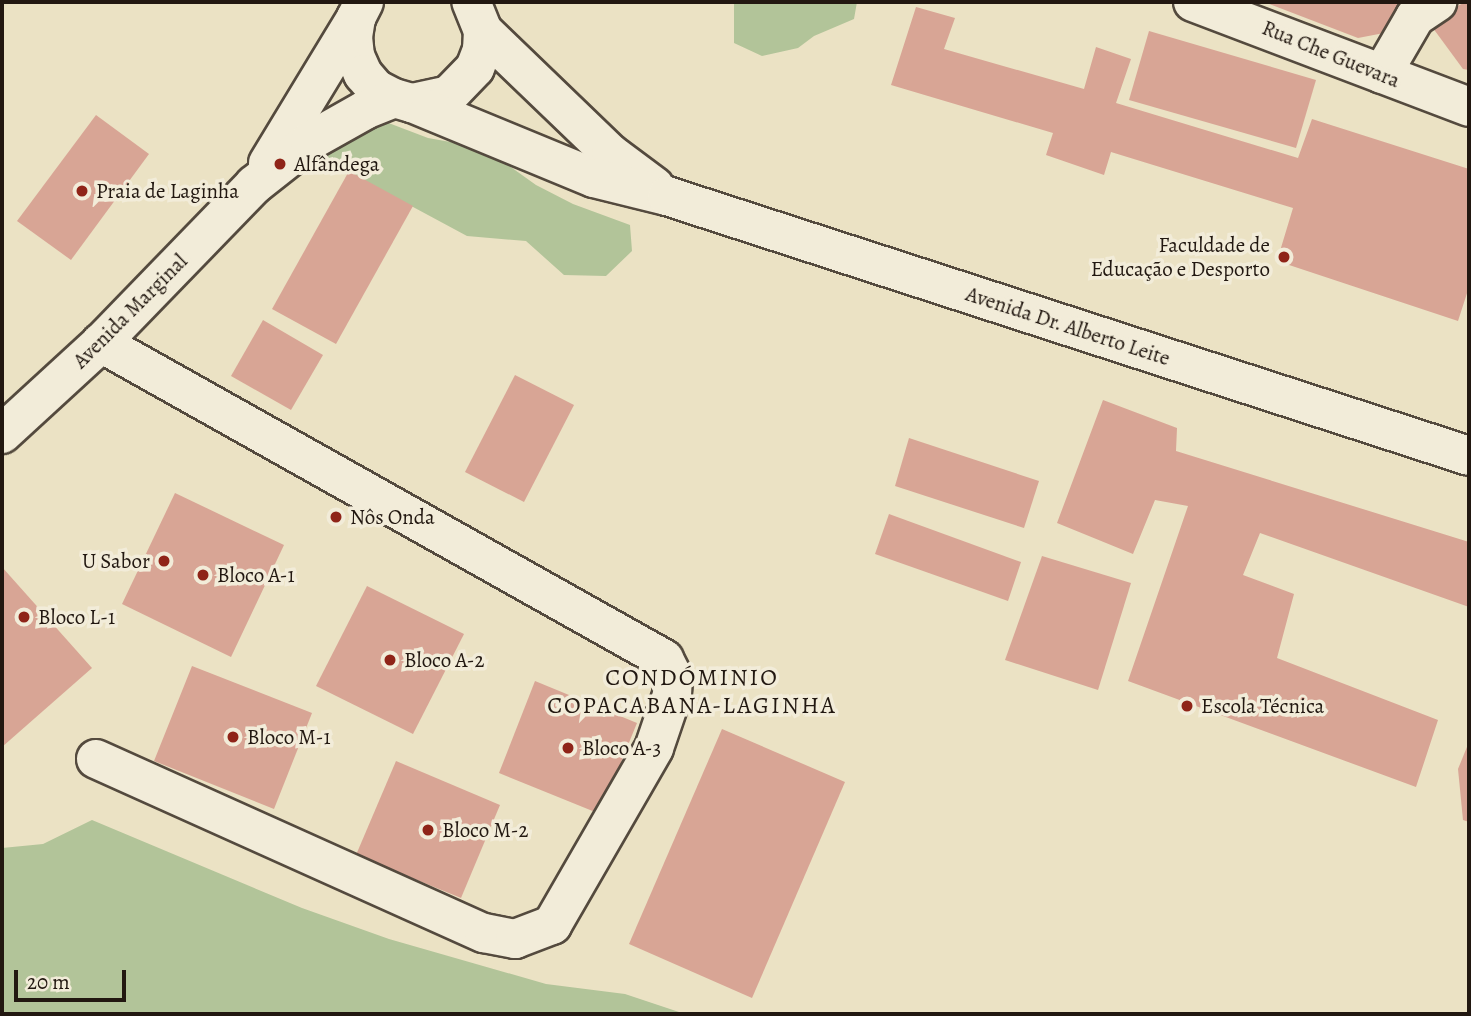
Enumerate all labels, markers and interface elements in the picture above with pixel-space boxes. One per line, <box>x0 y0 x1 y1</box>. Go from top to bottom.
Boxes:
street label: Rua Che Guevara <box>1259 15 1403 93</box>
place label: Alfândega <box>294 151 379 177</box>
marker: Alfândega <box>272 156 288 172</box>
place label: Praia de Laginha <box>96 178 239 204</box>
marker: Praia de Laginha <box>74 183 90 199</box>
place label: Faculdade de Educação e Desporto <box>1091 232 1270 282</box>
street label: Avenida Marginal <box>68 249 192 373</box>
marker: Faculdade de Educação e Desporto <box>1276 249 1292 265</box>
street label: Avenida Dr. Alberto Leite <box>963 281 1173 371</box>
place label: Nôs Onda <box>350 504 435 530</box>
marker: Nôs Onda <box>328 509 344 525</box>
place label: U Sabor <box>82 548 150 574</box>
marker: U Sabor <box>156 553 172 569</box>
place label: Bloco A-1 <box>217 562 295 588</box>
marker: Bloco A-1 <box>195 567 211 583</box>
place label: Bloco L-1 <box>38 604 115 630</box>
marker: Bloco L-1 <box>16 609 32 625</box>
place label: Bloco A-2 <box>404 647 484 673</box>
marker: Bloco A-2 <box>382 652 398 668</box>
district label: CONDÓMINIO COPACABANA-LAGINHA <box>549 664 835 720</box>
place label: Escola Técnica <box>1201 693 1324 719</box>
marker: Escola Técnica <box>1179 698 1195 714</box>
place label: Bloco M-1 <box>247 724 331 750</box>
marker: Bloco M-1 <box>225 729 241 745</box>
place label: Bloco A-3 <box>582 735 661 761</box>
marker: Bloco A-3 <box>560 740 576 756</box>
place label: Bloco M-2 <box>442 817 528 843</box>
marker: Bloco M-2 <box>420 822 436 838</box>
scale bar <box>18 956 130 1000</box>
text: 20 m <box>27 968 70 996</box>

